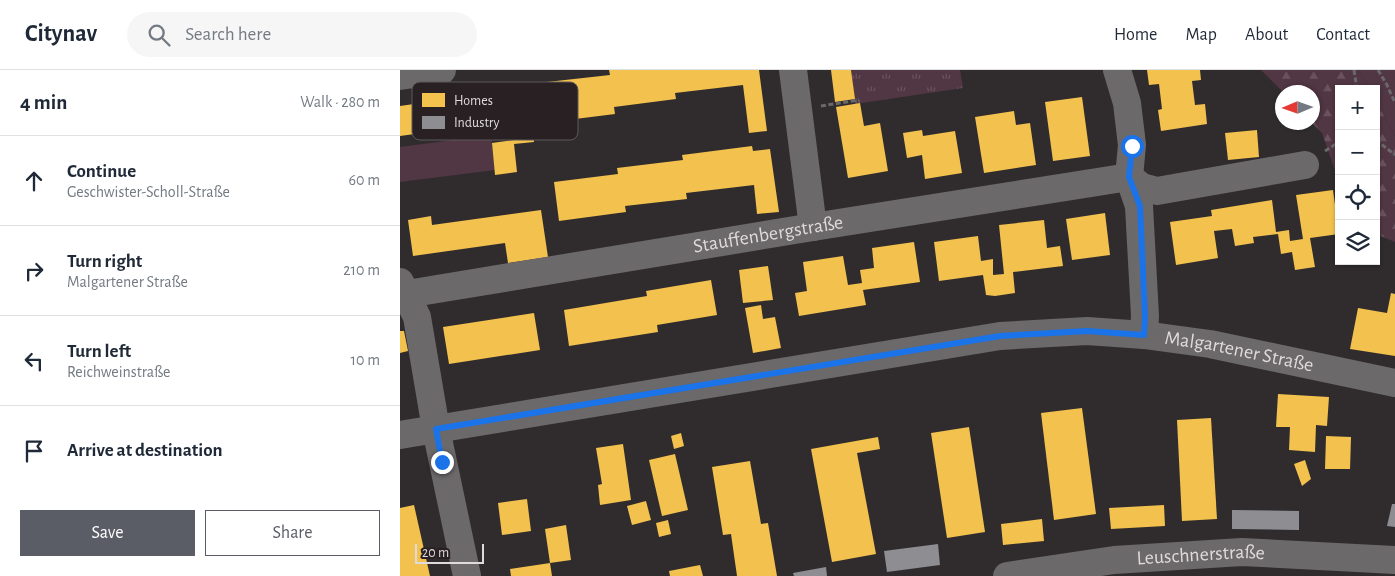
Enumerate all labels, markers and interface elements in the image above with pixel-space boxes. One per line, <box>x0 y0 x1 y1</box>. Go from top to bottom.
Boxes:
search box <box>127 12 477 57</box>
icon: search <box>145 21 173 49</box>
text: Citynav <box>25 22 97 46</box>
text: Search here <box>185 25 271 44</box>
text: Home <box>1114 26 1157 44</box>
text: Map <box>1185 26 1217 44</box>
text: About <box>1245 26 1288 44</box>
text: Contact <box>1316 26 1370 44</box>
legend <box>412 82 578 140</box>
north arrow <box>1275 85 1320 130</box>
map controls <box>1335 85 1380 265</box>
button: + <box>1335 85 1380 130</box>
text: 4 min <box>20 92 67 113</box>
text: Walk · 280 m <box>300 94 380 110</box>
text: Homes <box>454 94 493 108</box>
text: Industry <box>454 116 500 130</box>
button: − <box>1335 130 1380 175</box>
route start <box>1121 135 1144 158</box>
text: Continue <box>67 162 136 181</box>
icon: ahead <box>20 167 48 195</box>
text: 60 m <box>349 172 380 188</box>
button: locate <box>1335 175 1380 220</box>
text: Geschwister-Scholl-Straße <box>67 184 230 200</box>
street label: Stauffenbergstraße <box>692 212 845 257</box>
button: layers <box>1335 220 1380 265</box>
text: Turn right <box>67 252 142 271</box>
icon: right <box>20 257 48 285</box>
text: 210 m <box>343 262 380 278</box>
text: Malgartener Straße <box>67 274 188 290</box>
street label: Malgartener Straße <box>1163 328 1315 376</box>
text: Turn left <box>67 342 131 361</box>
icon: left <box>20 347 48 375</box>
text: 10 m <box>351 352 380 368</box>
text: Reichweinstraße <box>67 364 170 380</box>
icon: arrive <box>20 437 48 465</box>
text: Arrive at destination <box>67 441 223 460</box>
route end <box>431 451 454 474</box>
button: Save <box>20 510 195 556</box>
button: Share <box>205 510 380 556</box>
scale bar <box>415 541 484 564</box>
street label: Leuschnerstraße <box>1136 542 1265 569</box>
text: 20 m <box>422 546 449 560</box>

